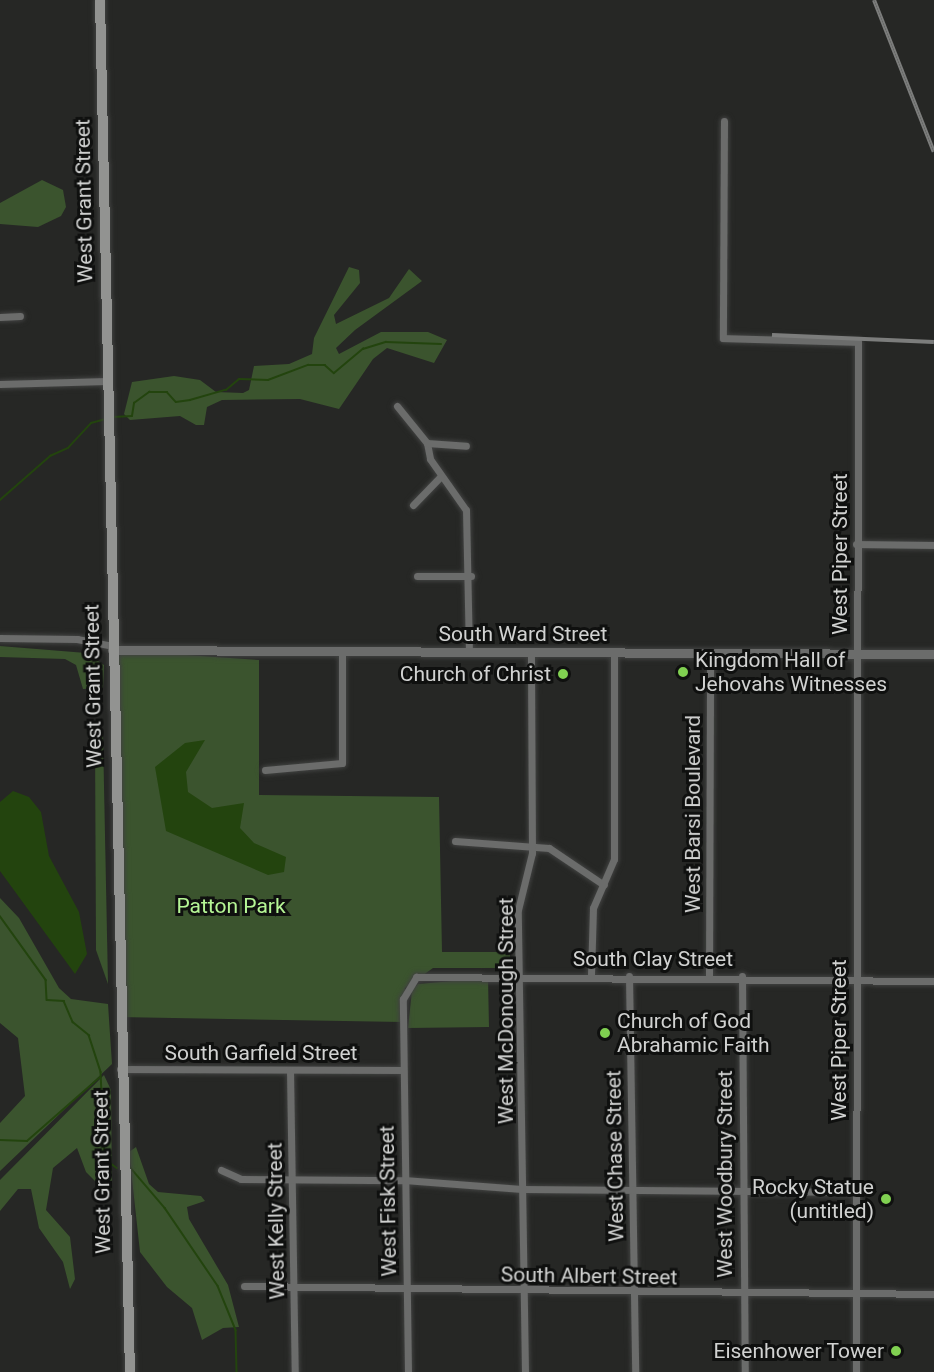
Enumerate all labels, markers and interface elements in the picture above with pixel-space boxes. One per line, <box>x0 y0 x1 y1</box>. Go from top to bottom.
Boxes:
street label: West Grant Street <box>70 119 98 283</box>
street label: West Piper Street <box>827 473 853 635</box>
street label: West Grant Street <box>79 604 107 768</box>
street label: South Ward Street <box>439 621 607 647</box>
place label: Kingdom Hall of Jehovahs Witnesses <box>695 647 887 697</box>
place label: Church of Christ <box>400 661 551 687</box>
marker: Kingdom Hall of Jehovahs Witnesses <box>676 665 690 679</box>
marker: Church of Christ <box>556 667 570 681</box>
street label: West Barsi Boulevard <box>680 715 706 913</box>
park label: Patton Park <box>176 893 286 919</box>
street label: West McDonough Street <box>493 898 519 1124</box>
street label: South Clay Street <box>573 946 733 972</box>
street label: West Piper Street <box>826 959 852 1121</box>
place label: Church of God Abrahamic Faith <box>617 1008 770 1058</box>
marker: Church of God Abrahamic Faith <box>598 1026 612 1040</box>
street label: South Garfield Street <box>165 1040 357 1066</box>
street label: West Chase Street <box>601 1070 629 1242</box>
street label: West Woodbury Street <box>712 1070 738 1278</box>
street label: West Grant Street <box>88 1090 116 1254</box>
street label: West Fisk Street <box>374 1125 402 1277</box>
street label: West Kelly Street <box>262 1142 290 1300</box>
place label: Rocky Statue (untitled) <box>752 1174 874 1224</box>
marker: Rocky Statue (untitled) <box>879 1192 893 1206</box>
street label: South Albert Street <box>501 1262 677 1290</box>
place label: Eisenhower Tower <box>713 1338 884 1364</box>
marker: Eisenhower Tower <box>889 1344 903 1358</box>

